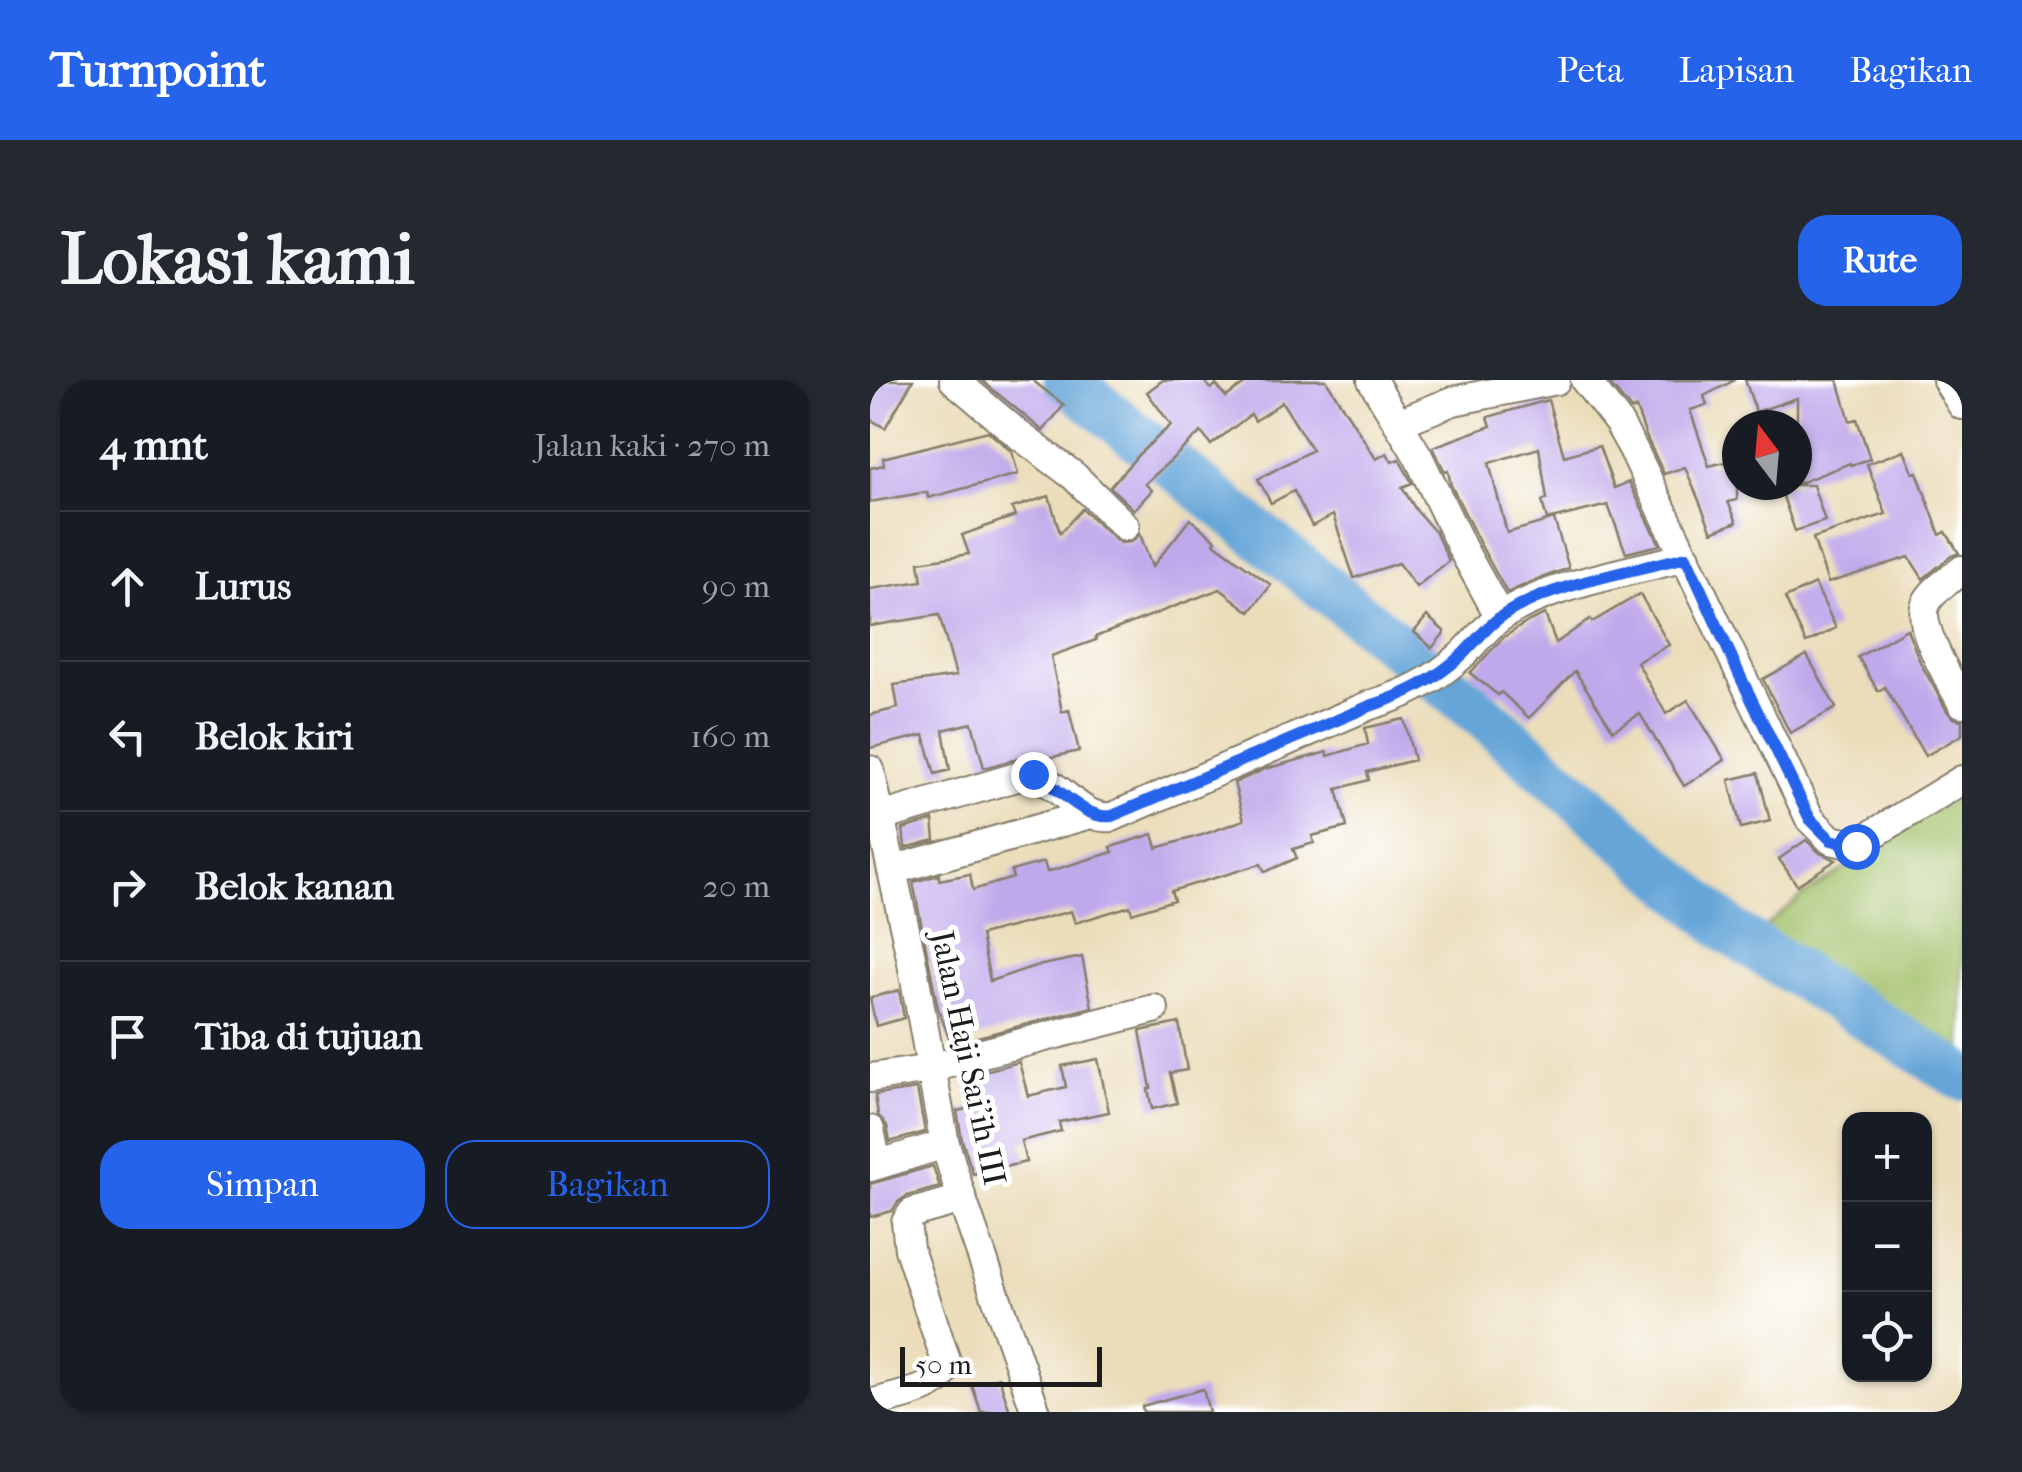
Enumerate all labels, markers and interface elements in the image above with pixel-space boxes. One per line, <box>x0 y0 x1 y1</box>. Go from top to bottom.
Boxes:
text: Turnpoint <box>50 42 266 98</box>
text: Peta <box>1557 50 1623 91</box>
text: Lapisan <box>1678 50 1794 91</box>
text: Bagikan <box>1849 50 1972 91</box>
button: Rute <box>1798 215 1962 306</box>
text: Lokasi kami <box>60 219 414 301</box>
north arrow <box>1722 410 1812 500</box>
text: 4 mnt <box>100 421 208 470</box>
text: Jalan kaki · 270 m <box>535 427 770 464</box>
icon: ahead <box>100 559 155 614</box>
text: Lurus <box>195 564 291 609</box>
text: 90 m <box>702 568 770 605</box>
icon: left <box>100 709 155 764</box>
text: Belok kiri <box>195 714 354 759</box>
text: 160 m <box>690 718 770 755</box>
route end <box>1011 752 1057 798</box>
route start <box>1834 824 1880 870</box>
icon: right <box>100 859 155 914</box>
text: Belok kanan <box>195 864 394 909</box>
text: 20 m <box>702 868 770 905</box>
street label: Jalan Haji Sai'ih III <box>923 925 1014 1189</box>
icon: arrive <box>100 1009 155 1064</box>
text: Tiba di tujuan <box>195 1014 422 1059</box>
map controls <box>1842 1112 1932 1382</box>
button: + <box>1842 1112 1932 1202</box>
button: Simpan <box>100 1140 425 1229</box>
button: Bagikan <box>445 1140 770 1229</box>
button: − <box>1842 1202 1932 1292</box>
button: locate <box>1842 1292 1932 1382</box>
scale bar <box>900 1342 1102 1386</box>
text: 50 m <box>915 1348 972 1381</box>

